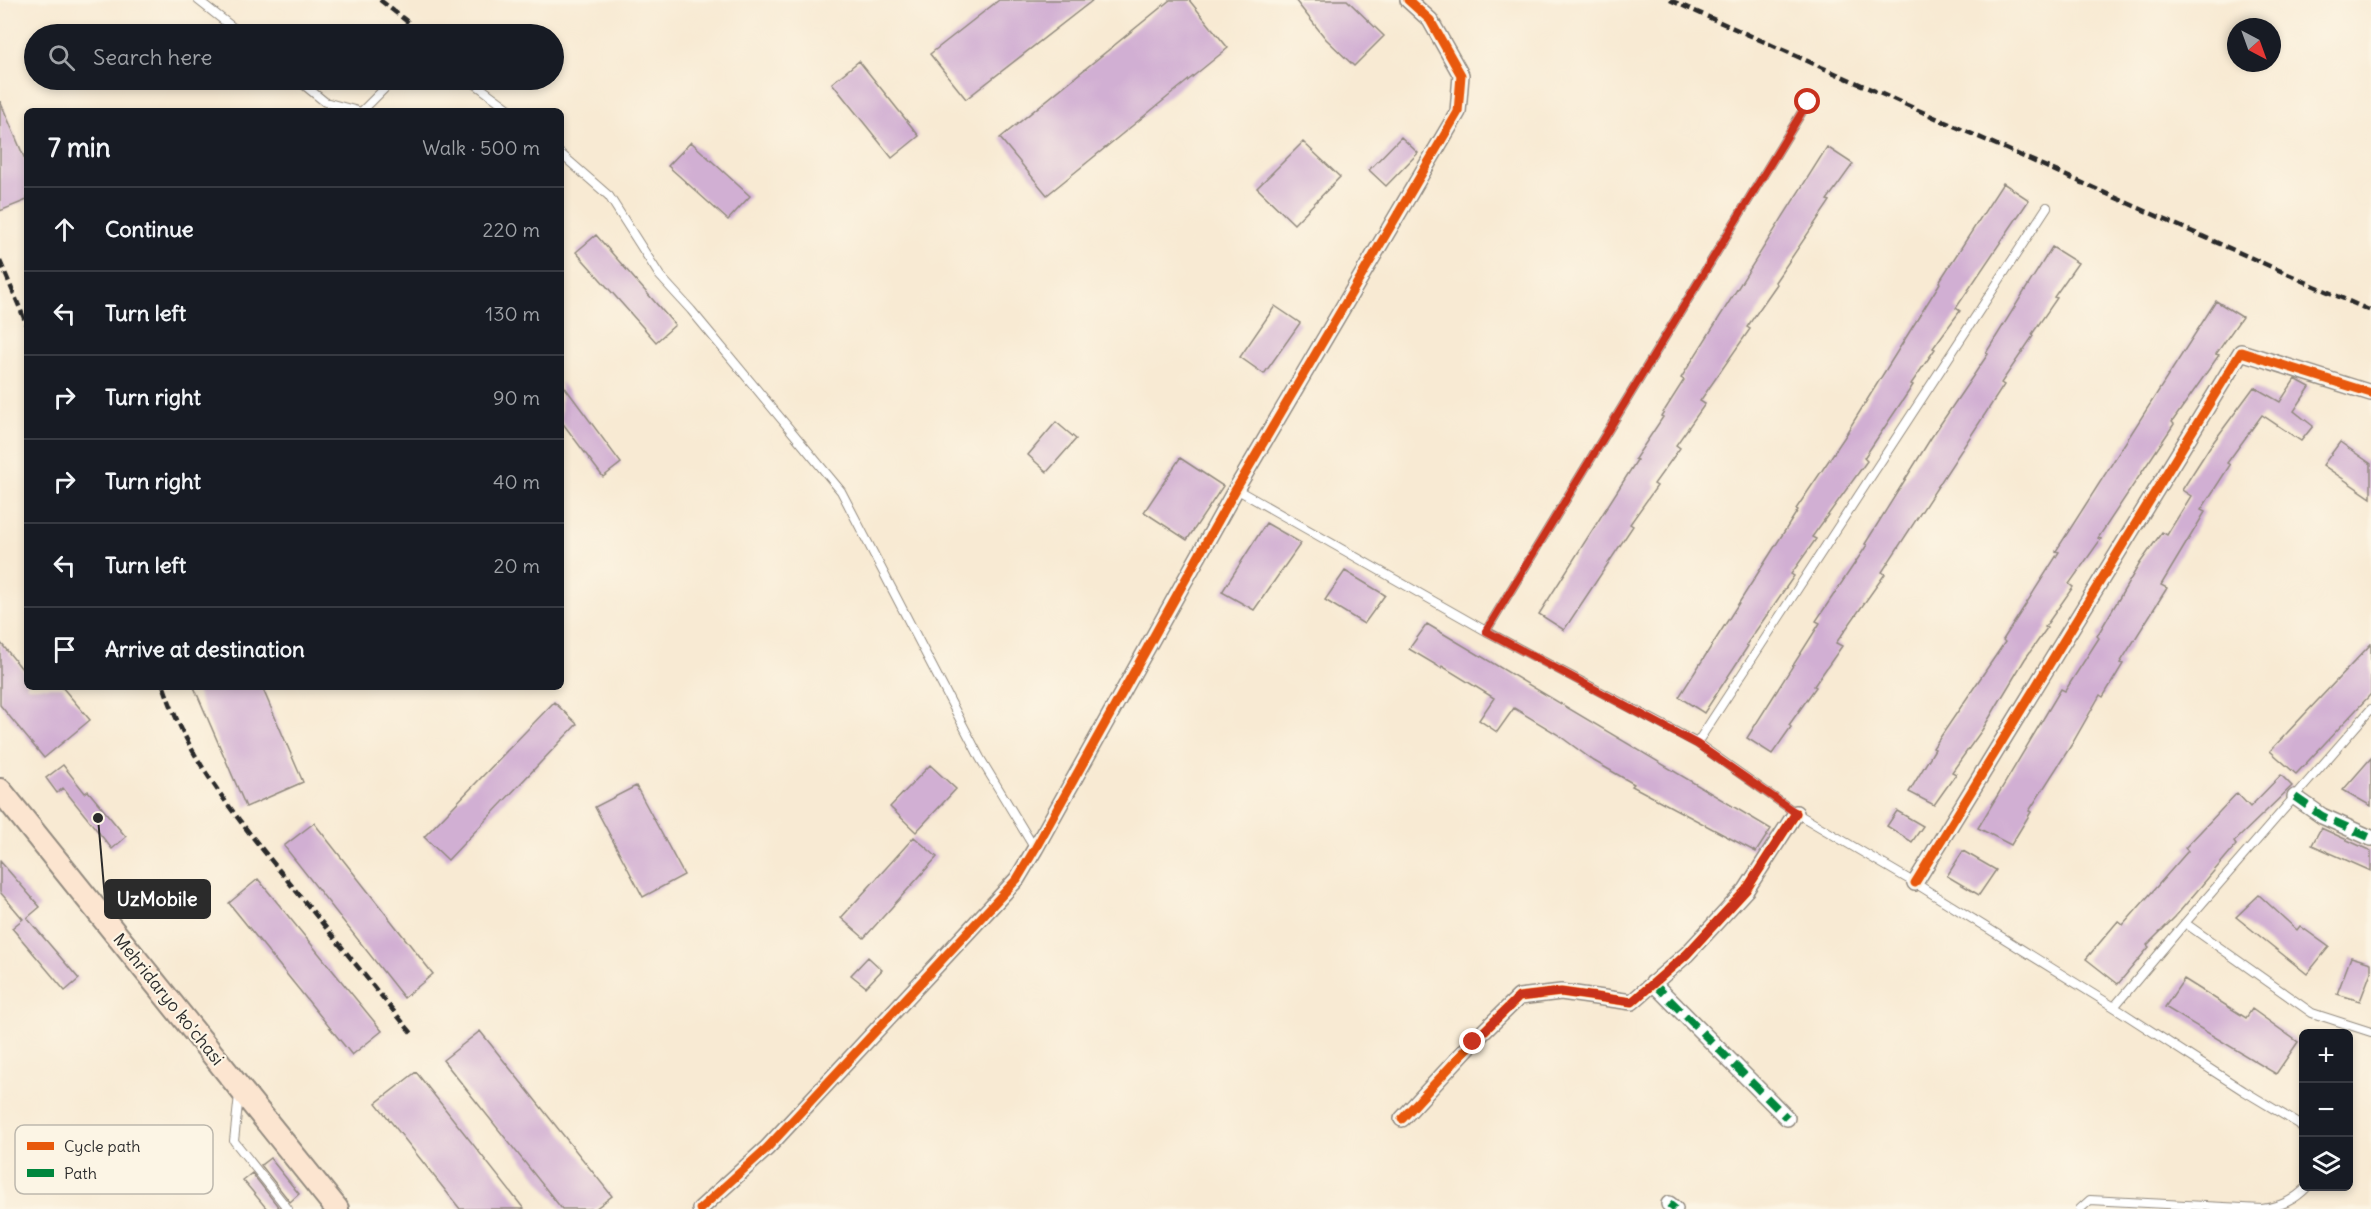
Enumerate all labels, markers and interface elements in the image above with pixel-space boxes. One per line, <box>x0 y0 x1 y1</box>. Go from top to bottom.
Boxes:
north arrow <box>2227 18 2281 72</box>
search box <box>24 24 564 90</box>
icon: search <box>45 41 78 74</box>
text: Search here <box>93 43 212 71</box>
route start <box>1794 88 1820 114</box>
text: 7 min <box>48 131 111 164</box>
text: Walk · 500 m <box>422 135 540 160</box>
icon: ahead <box>48 213 81 246</box>
text: Continue <box>105 215 194 243</box>
text: 220 m <box>483 217 540 242</box>
icon: left <box>48 297 81 330</box>
text: Turn left <box>105 299 186 327</box>
text: 130 m <box>485 301 540 326</box>
icon: right <box>48 381 81 414</box>
text: Turn right <box>105 383 201 411</box>
text: 90 m <box>493 385 540 410</box>
icon: right <box>48 465 81 498</box>
text: Turn right <box>105 467 201 495</box>
text: 40 m <box>493 469 540 494</box>
icon: left <box>48 549 81 582</box>
text: Turn left <box>105 551 186 579</box>
text: 20 m <box>494 553 540 578</box>
icon: arrive <box>48 633 81 666</box>
text: Arrive at destination <box>105 635 305 663</box>
callout: UzMobile <box>105 880 210 918</box>
text: UzMobile <box>117 886 198 911</box>
street label: Мehridaryo ko'chasi <box>109 928 229 1070</box>
route end <box>1459 1028 1485 1054</box>
map controls <box>2299 1029 2353 1191</box>
button: + <box>2299 1029 2353 1083</box>
button: − <box>2299 1083 2353 1137</box>
legend <box>15 1125 213 1194</box>
text: Cycle path <box>64 1136 140 1156</box>
button: layers <box>2299 1137 2353 1191</box>
text: Path <box>64 1163 97 1183</box>

